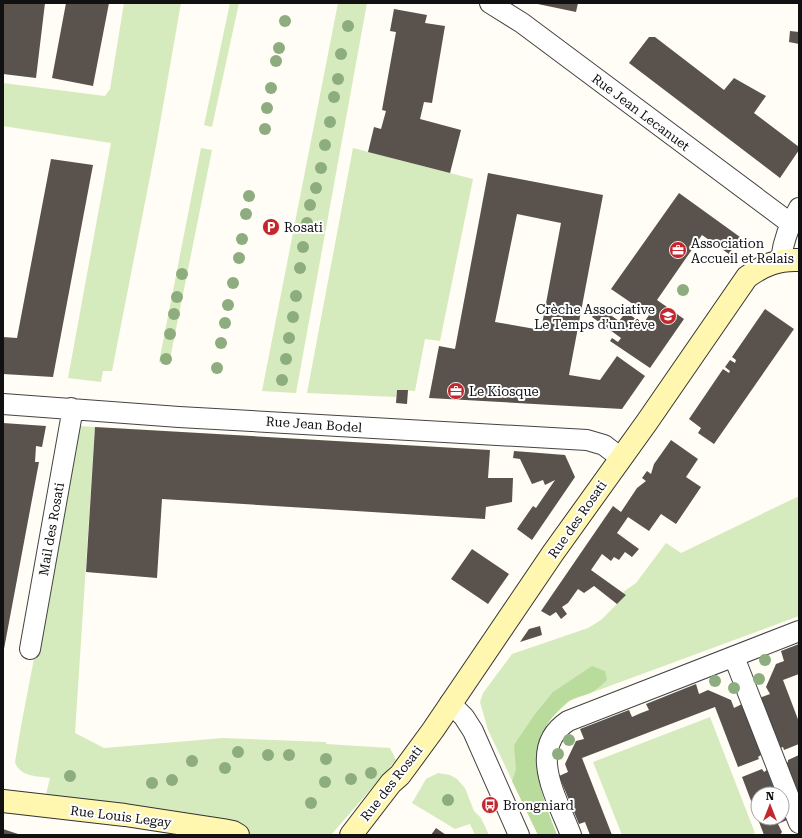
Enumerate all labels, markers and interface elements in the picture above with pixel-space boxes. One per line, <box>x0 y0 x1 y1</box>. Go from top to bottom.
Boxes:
street label: Rue Jean Lecanuet <box>589 71 693 154</box>
parking icon: Rosati <box>261 217 281 237</box>
place label: Rosati <box>284 220 323 235</box>
place label: Association Accueil et Relais <box>691 236 794 266</box>
office icon: Association Accueil et Relais <box>668 240 688 260</box>
place label: Crèche Associative Le Temps d’un rêve <box>534 302 655 332</box>
school or university icon: Crèche Associative Le Temps d’un rêve <box>658 306 678 326</box>
office icon: Le Kiosque <box>446 381 466 401</box>
place label: Le Kiosque <box>469 384 539 399</box>
street label: Rue Jean Bodel <box>265 414 363 435</box>
street label: Rue des Rosati <box>545 478 610 561</box>
street label: Mail des Rosati <box>36 481 67 577</box>
street label: Rue des Rosati <box>357 743 425 824</box>
north arrow <box>750 786 790 826</box>
text: N <box>766 790 775 803</box>
bus stop icon: Brongniard <box>480 795 500 815</box>
place label: Brongniard <box>503 798 574 813</box>
street label: Rue Louis Legay <box>69 803 173 830</box>

